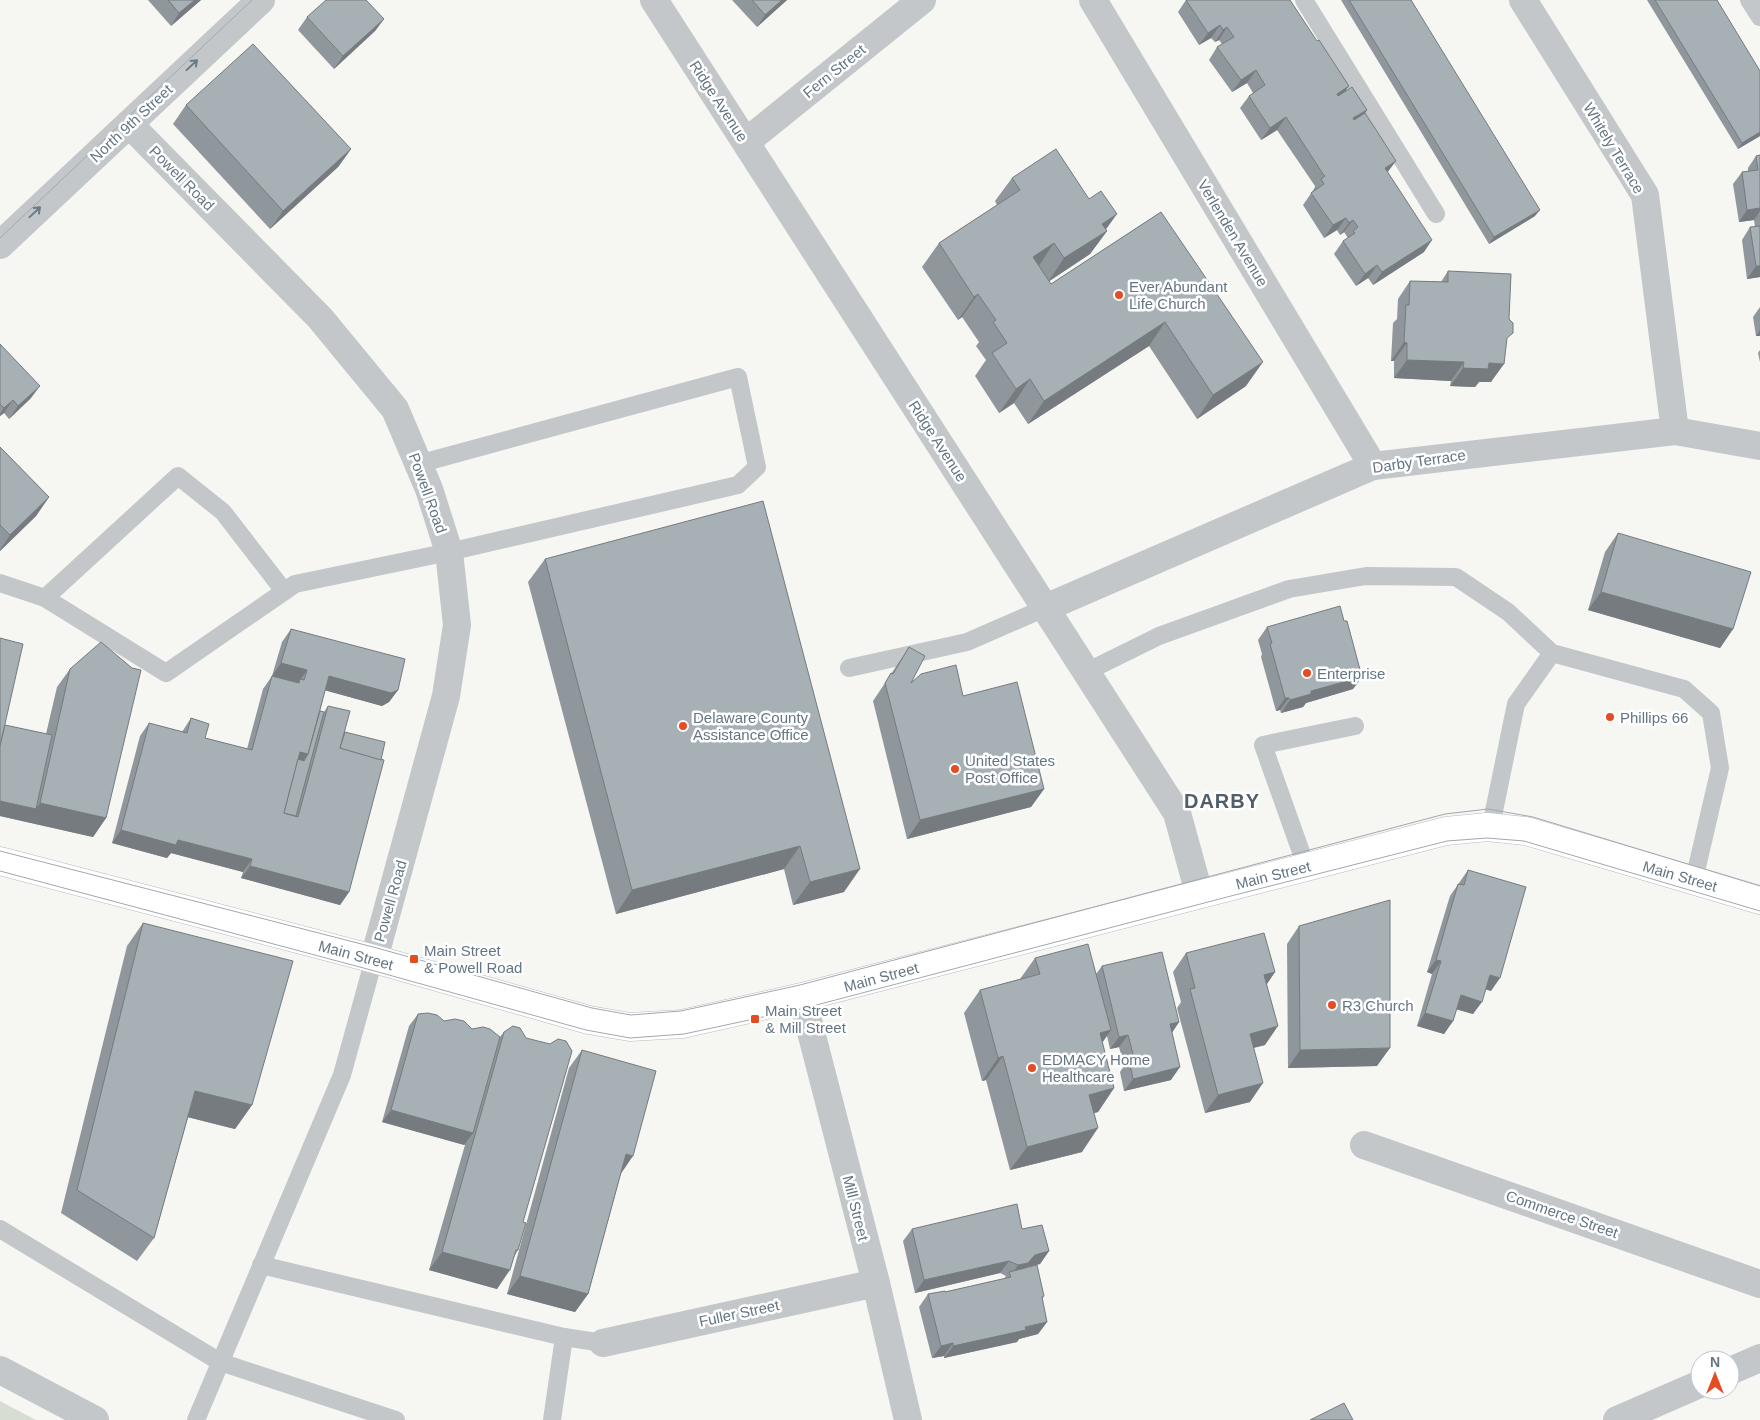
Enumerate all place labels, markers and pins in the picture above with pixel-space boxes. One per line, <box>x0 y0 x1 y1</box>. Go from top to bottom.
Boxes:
place label: Ever Abundant Life Church <box>1129 278 1228 312</box>
marker: Ever Abundant Life Church <box>1113 289 1125 301</box>
place label: Enterprise <box>1317 665 1385 682</box>
marker: Enterprise <box>1301 667 1313 679</box>
place label: Delaware County Assistance Office <box>693 709 809 743</box>
place label: Phillips 66 <box>1620 709 1688 726</box>
marker: Phillips 66 <box>1604 711 1616 723</box>
marker: Delaware County Assistance Office <box>677 720 689 732</box>
place label: United States Post Office <box>965 752 1055 786</box>
marker: United States Post Office <box>949 763 961 775</box>
place label: Main Street & Powell Road <box>424 942 522 976</box>
marker: Main Street & Powell Road <box>408 953 420 965</box>
place label: R3 Church <box>1342 997 1414 1014</box>
marker: R3 Church <box>1326 999 1338 1011</box>
place label: Main Street & Mill Street <box>765 1002 847 1036</box>
marker: Main Street & Mill Street <box>749 1013 761 1025</box>
place label: EDMACY Home Healthcare <box>1042 1051 1150 1085</box>
marker: EDMACY Home Healthcare <box>1026 1062 1038 1074</box>

